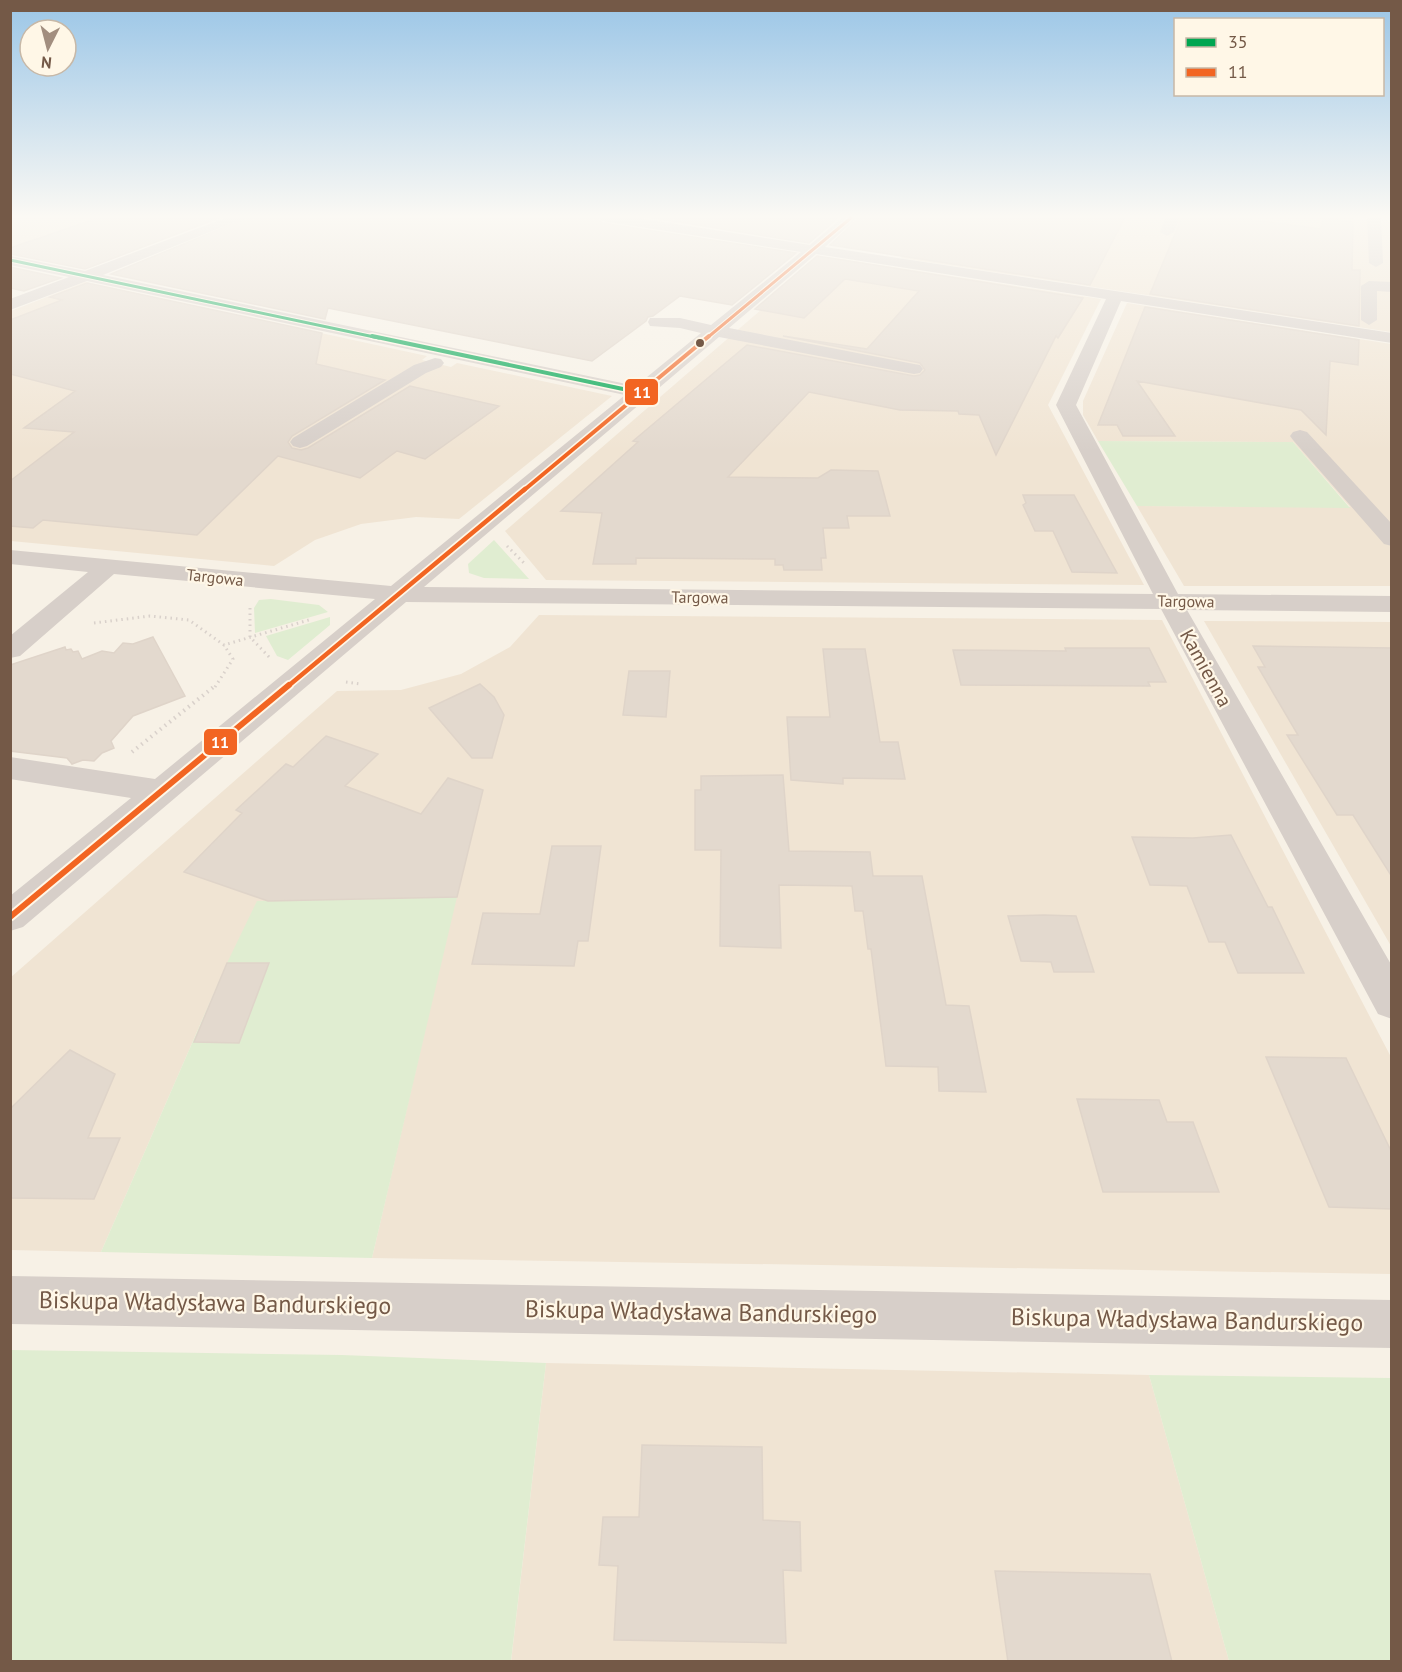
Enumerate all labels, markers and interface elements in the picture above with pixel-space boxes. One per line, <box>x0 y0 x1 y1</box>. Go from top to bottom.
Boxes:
north arrow <box>18 18 78 78</box>
legend <box>1174 18 1384 96</box>
text: 35 <box>1228 30 1248 53</box>
text: N <box>40 52 53 73</box>
text: 11 <box>1228 60 1248 83</box>
unlabelled marker <box>694 337 706 349</box>
line badge: 11 <box>624 378 659 406</box>
text: 11 <box>633 382 651 402</box>
street label: Targowa <box>185 564 245 590</box>
street label: Targowa <box>671 587 729 607</box>
street label: Targowa <box>1157 591 1215 611</box>
street label: Kamienna <box>1174 624 1238 712</box>
line badge: 11 <box>203 728 238 756</box>
text: 11 <box>211 732 229 752</box>
street label: Biskupa Władysława Bandurskiego <box>39 1284 391 1321</box>
street label: Biskupa Władysława Bandurskiego <box>525 1293 877 1330</box>
street label: Biskupa Władysława Bandurskiego <box>1011 1301 1363 1338</box>

